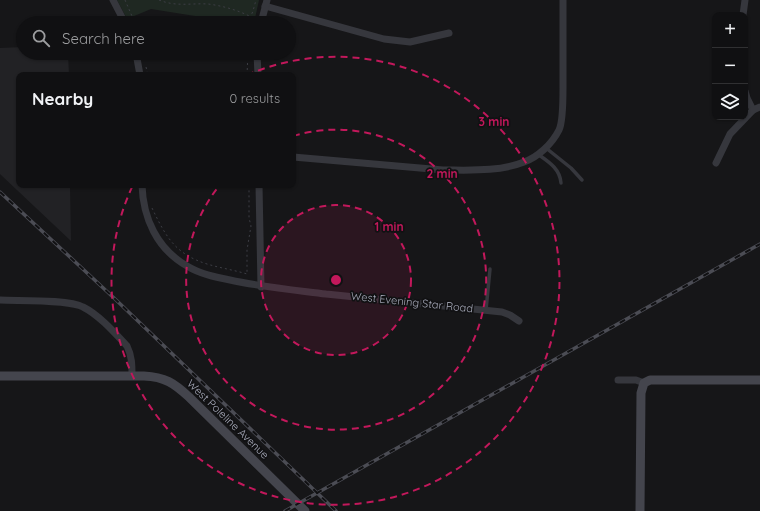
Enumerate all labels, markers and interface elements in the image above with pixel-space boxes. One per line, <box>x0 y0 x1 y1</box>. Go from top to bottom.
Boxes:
map controls <box>712 12 748 120</box>
button: + <box>712 12 748 48</box>
search box <box>16 16 296 60</box>
icon: search <box>30 27 52 49</box>
text: Search here <box>62 29 145 48</box>
button: − <box>712 48 748 84</box>
button: layers <box>712 84 748 120</box>
text: Nearby <box>32 88 93 109</box>
text: 0 results <box>229 90 280 106</box>
text: 3 min <box>479 114 509 129</box>
text: 2 min <box>426 166 458 181</box>
text: 1 min <box>374 219 404 234</box>
centre of rings <box>329 273 343 287</box>
street label: West Evening Star Road <box>350 289 474 315</box>
street label: West Poleline Avenue <box>184 376 272 462</box>

